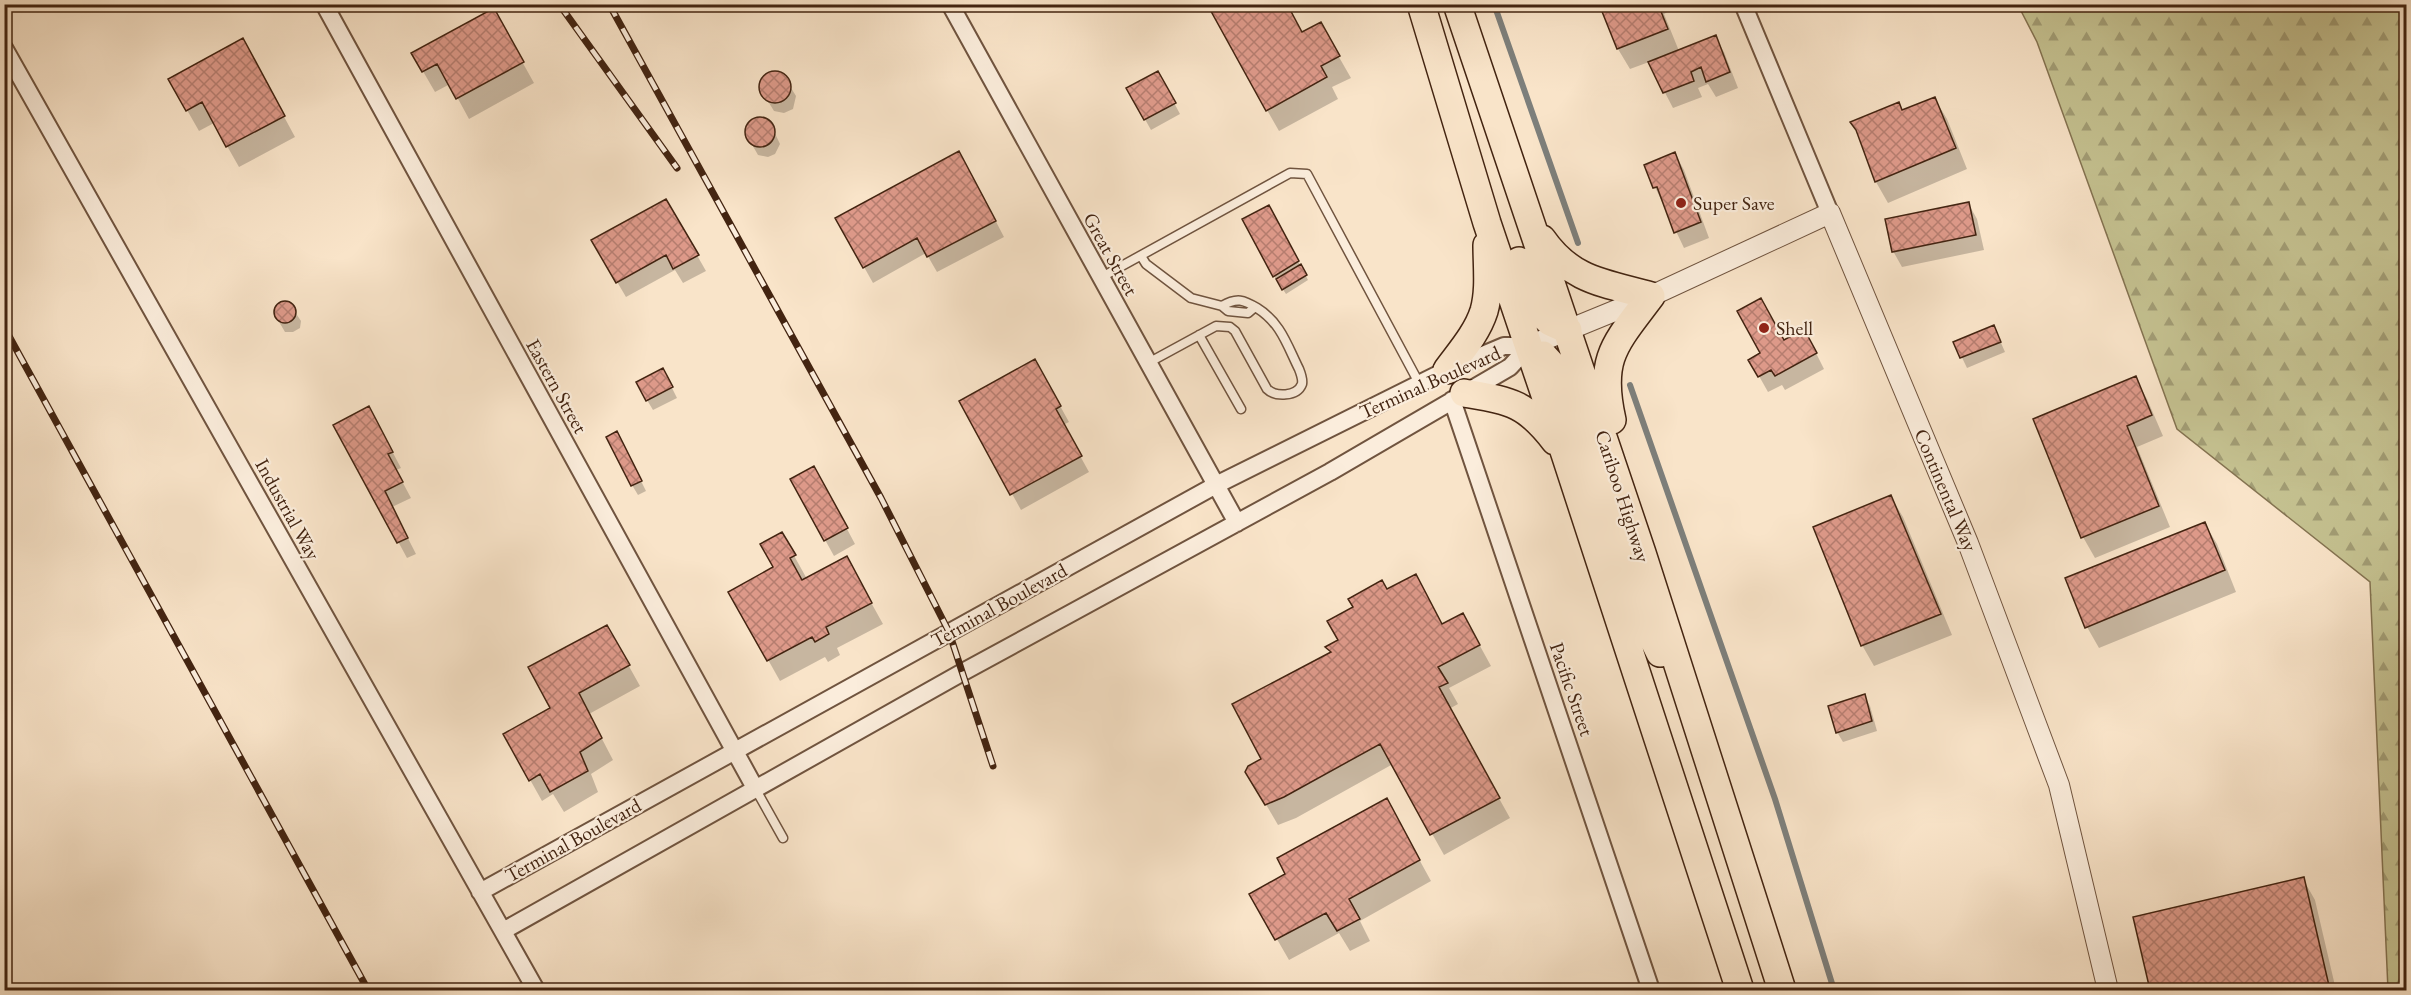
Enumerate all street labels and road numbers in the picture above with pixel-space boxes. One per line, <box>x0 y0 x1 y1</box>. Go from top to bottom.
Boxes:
street label: Great Street <box>1078 208 1145 301</box>
street label: Eastern Street <box>520 334 594 439</box>
street label: Terminal Boulevard <box>1355 339 1505 425</box>
street label: Continental Way <box>1909 425 1984 555</box>
street label: Cariboo Highway <box>1589 427 1657 566</box>
street label: Industrial Way <box>249 454 327 564</box>
street label: Terminal Boulevard <box>926 556 1072 653</box>
street label: Pacific Street <box>1544 639 1600 740</box>
street label: Terminal Boulevard <box>500 791 646 888</box>

